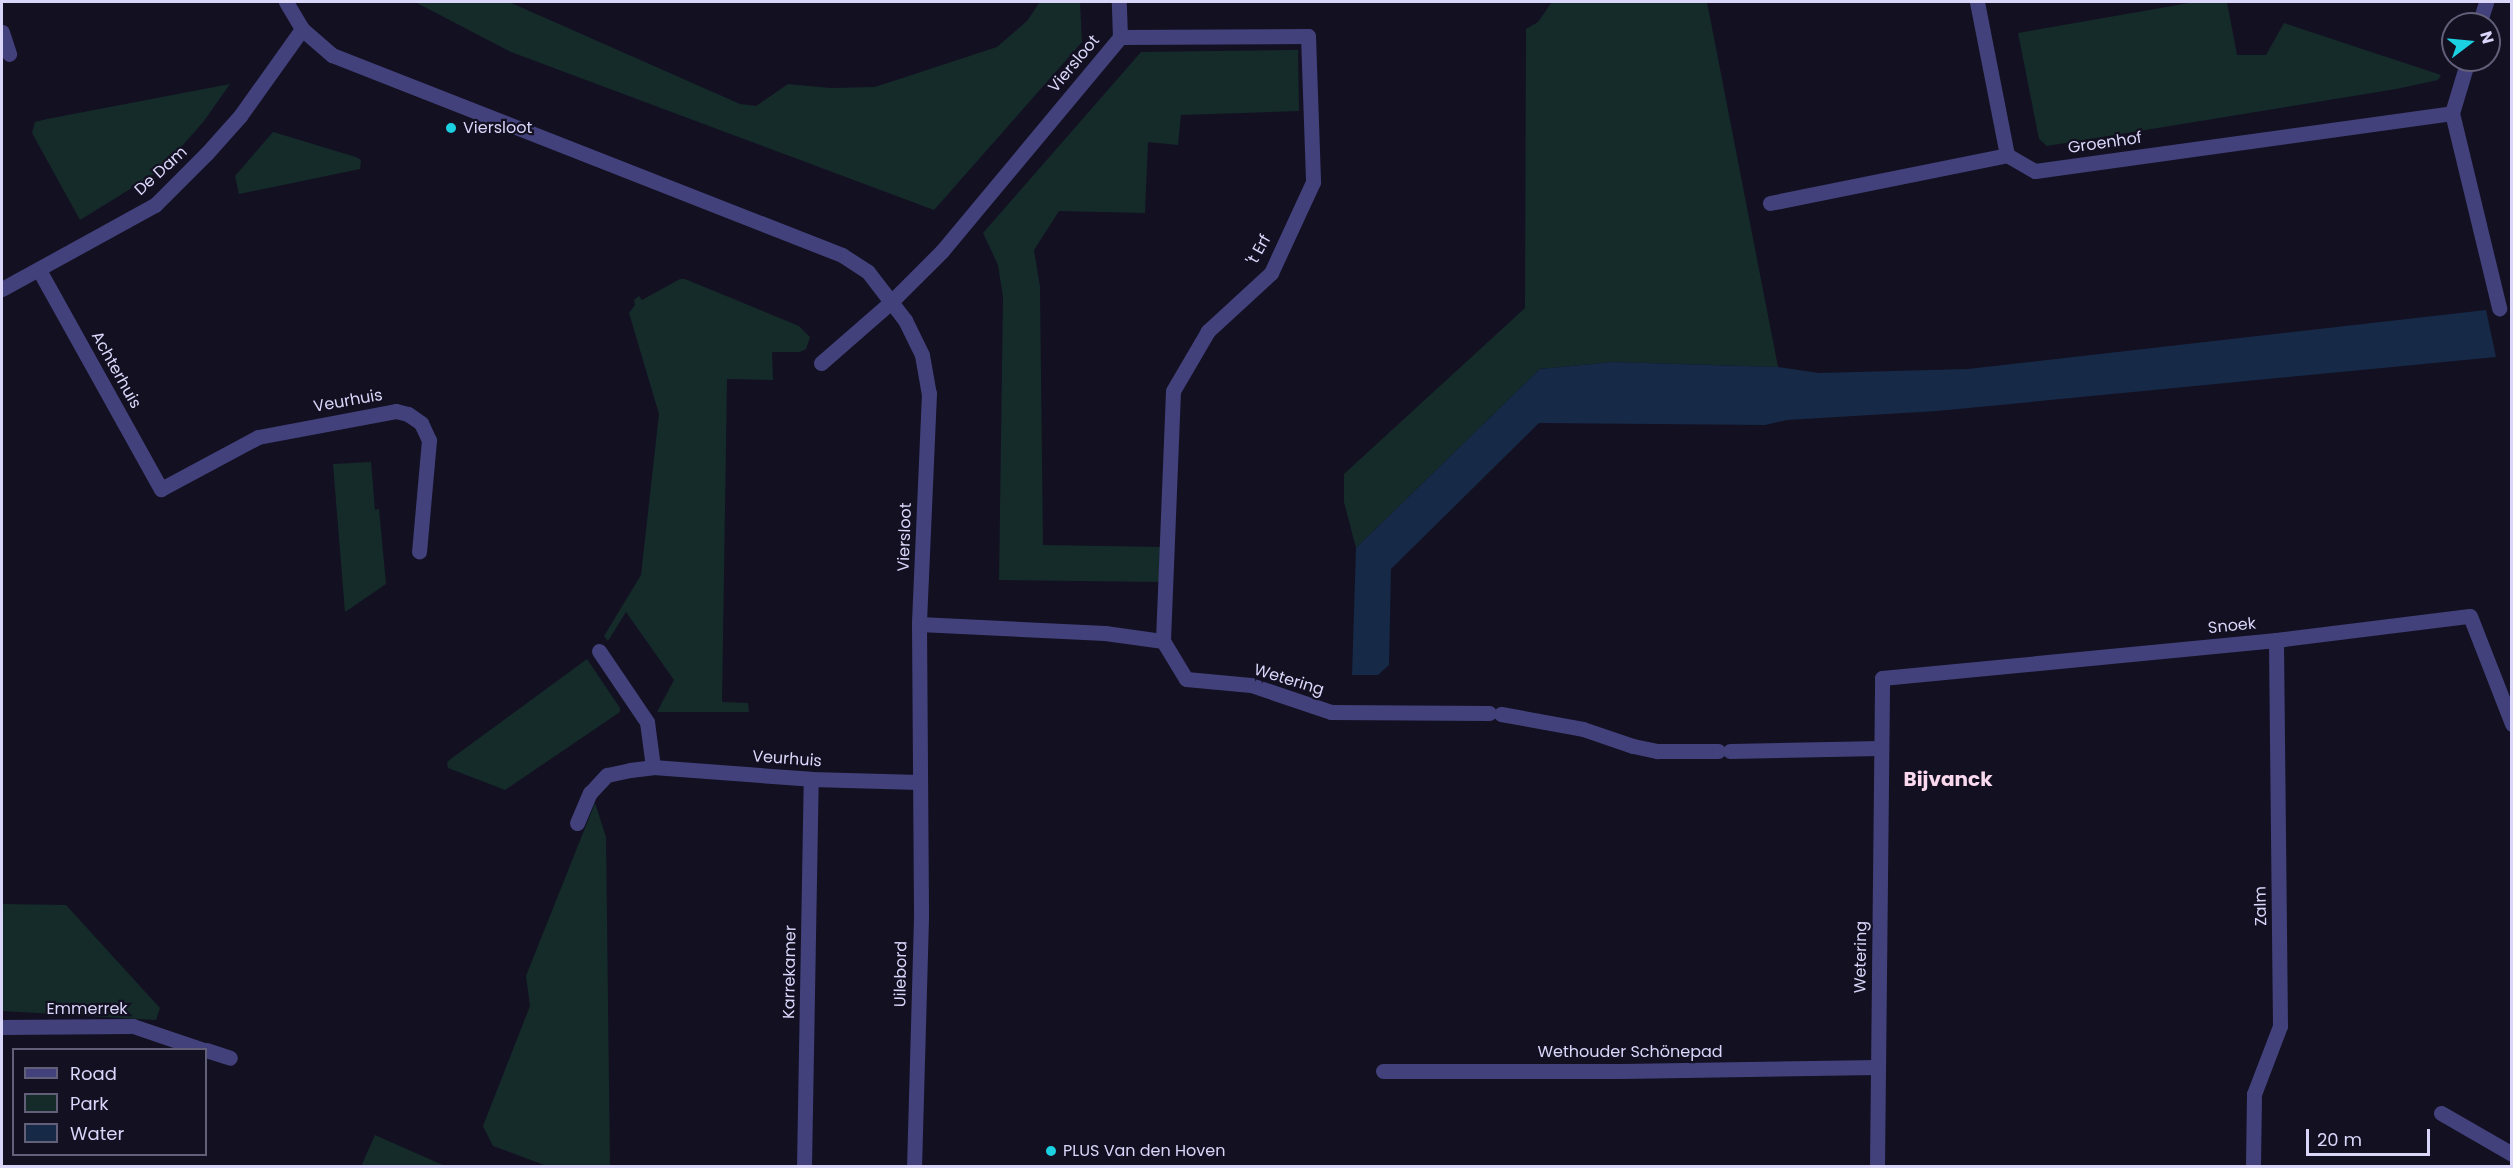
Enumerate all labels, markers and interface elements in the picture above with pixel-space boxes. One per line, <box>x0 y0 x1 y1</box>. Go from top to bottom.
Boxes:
north arrow <box>2441 12 2501 72</box>
text: N <box>2474 28 2500 46</box>
street label: Viersloot <box>1044 31 1104 97</box>
place label: Viersloot <box>463 118 532 138</box>
marker: Viersloot <box>444 121 458 135</box>
street label: Groenhof <box>2067 128 2143 158</box>
street label: De Dam <box>131 142 191 200</box>
street label: 't Erf <box>1243 231 1275 269</box>
street label: Achterhuis <box>87 328 145 412</box>
street label: Veurhuis <box>312 385 384 417</box>
street label: Viersloot <box>894 502 916 572</box>
street label: Snoek <box>2207 614 2257 638</box>
street label: Wetering <box>1252 660 1326 700</box>
street label: Veurhuis <box>752 747 822 771</box>
district label: Bijvanck <box>1904 767 1992 791</box>
street label: Zalm <box>2251 886 2271 926</box>
street label: Wetering <box>1851 921 1871 993</box>
street label: Karrekamer <box>780 925 800 1019</box>
street label: Uilebord <box>891 941 911 1007</box>
street label: Emmerrek <box>46 999 128 1019</box>
street label: Wethouder Schönepad <box>1537 1042 1723 1062</box>
legend <box>12 1048 207 1156</box>
text: Road <box>70 1061 117 1086</box>
text: Park <box>70 1091 109 1116</box>
scale bar <box>2309 1117 2434 1155</box>
text: Water <box>70 1121 124 1146</box>
text: 20 m <box>2317 1127 2362 1152</box>
place label: PLUS Van den Hoven <box>1063 1141 1225 1161</box>
marker: PLUS Van den Hoven <box>1044 1144 1058 1158</box>

